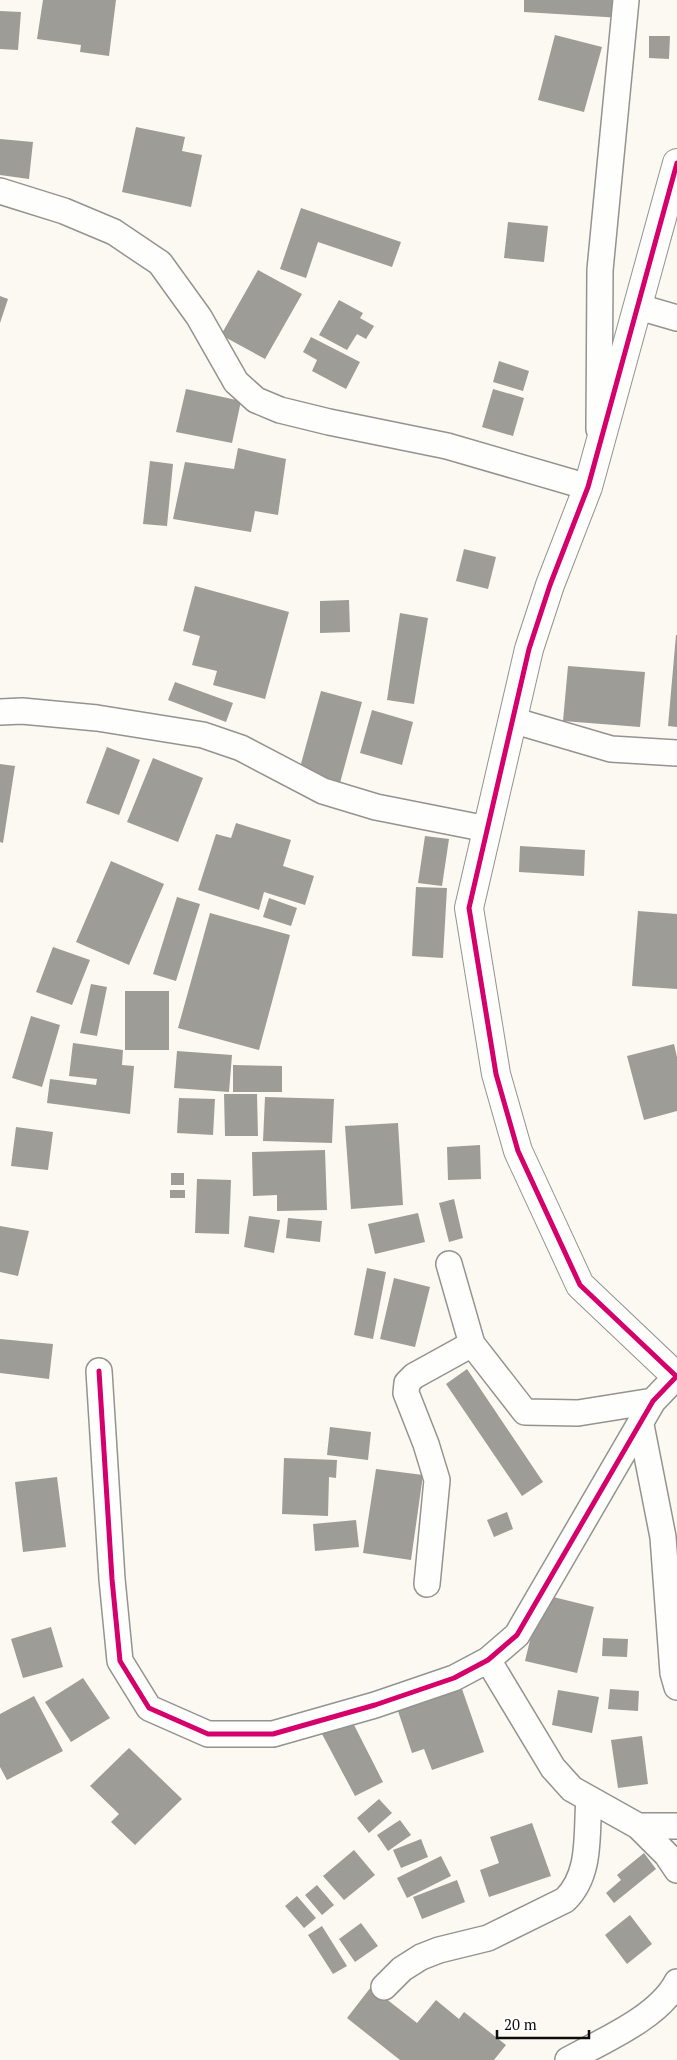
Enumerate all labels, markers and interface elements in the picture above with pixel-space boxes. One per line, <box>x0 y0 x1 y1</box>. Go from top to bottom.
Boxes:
scale bar <box>497 2008 590 2040</box>
text: 20 m <box>504 2014 537 2034</box>

